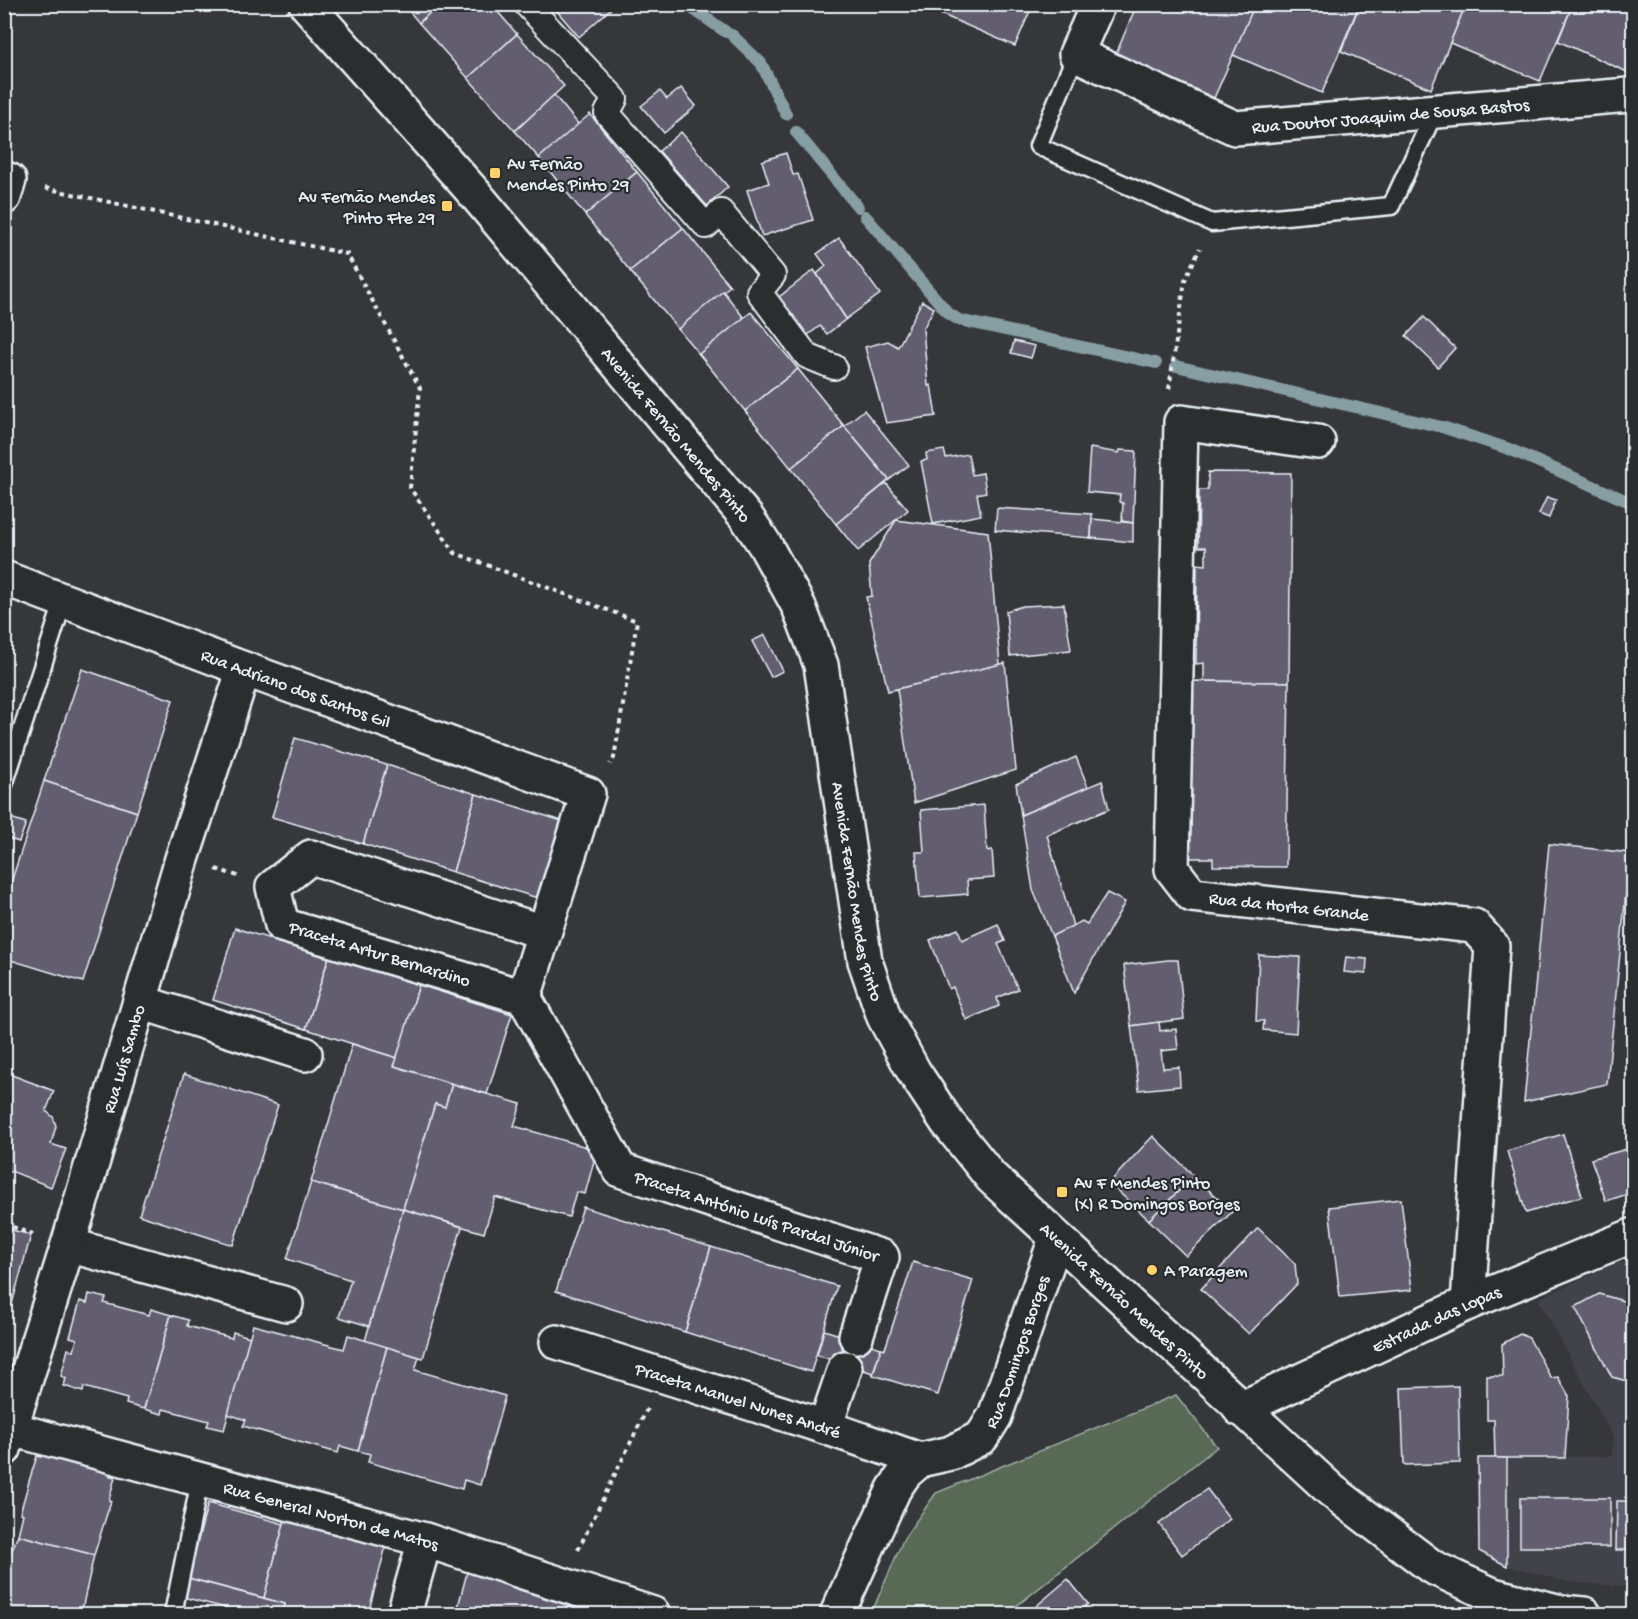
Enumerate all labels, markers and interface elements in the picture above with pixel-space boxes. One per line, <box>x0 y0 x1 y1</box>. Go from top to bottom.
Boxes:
street label: Rua Doutor Joaquim de Sousa Bastos <box>1251 95 1532 140</box>
place label: Av Fernão Mendes Pinto 29 <box>507 155 629 197</box>
marker: Av Fernão Mendes Pinto 29 <box>488 166 502 180</box>
place label: Av Fernão Mendes Pinto Fte 29 <box>298 188 436 230</box>
marker: Av Fernão Mendes Pinto Fte 29 <box>440 199 454 213</box>
street label: Avenida Fernão Mendes Pinto <box>595 344 754 528</box>
street label: Rua Adriano dos Santos Gil <box>197 646 393 734</box>
street label: Avenida Fernão Mendes Pinto <box>826 781 886 1004</box>
street label: Rua da Horta Grande <box>1208 889 1371 927</box>
street label: Praceta Artur Bernardino <box>285 917 473 993</box>
street label: Rua Luís Sambo <box>99 1003 151 1116</box>
street label: Praceta António Luís Pardal Júnior <box>630 1167 883 1269</box>
place label: Av F Mendes Pinto (X) R Domingos Borges <box>1074 1174 1241 1216</box>
marker: Av F Mendes Pinto (X) R Domingos Borges <box>1055 1185 1069 1199</box>
street label: Avenida Fernão Mendes Pinto <box>1034 1219 1212 1385</box>
place label: A Paragem <box>1164 1262 1248 1283</box>
marker: A Paragem <box>1145 1263 1159 1277</box>
street label: Rua Domingos Borges <box>982 1272 1056 1433</box>
street label: Estrada das Lopas <box>1369 1282 1506 1359</box>
street label: Praceta Manuel Nunes André <box>631 1359 844 1445</box>
street label: Rua General Norton de Matos <box>221 1478 442 1557</box>

